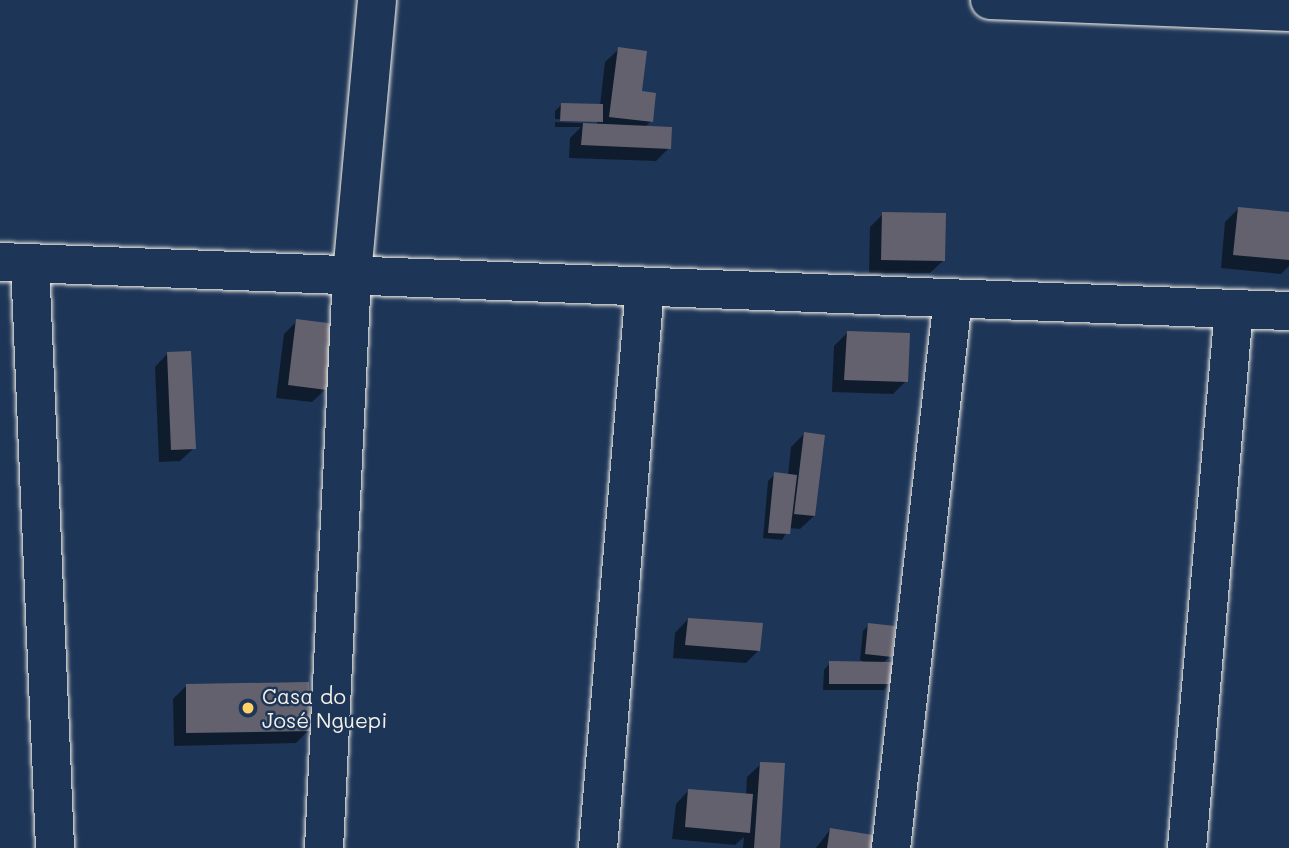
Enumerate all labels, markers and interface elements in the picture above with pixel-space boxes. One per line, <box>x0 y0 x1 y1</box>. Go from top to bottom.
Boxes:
place label: Casa do José Nguepi <box>262 683 387 733</box>
marker: Casa do José Nguepi <box>240 700 256 716</box>

